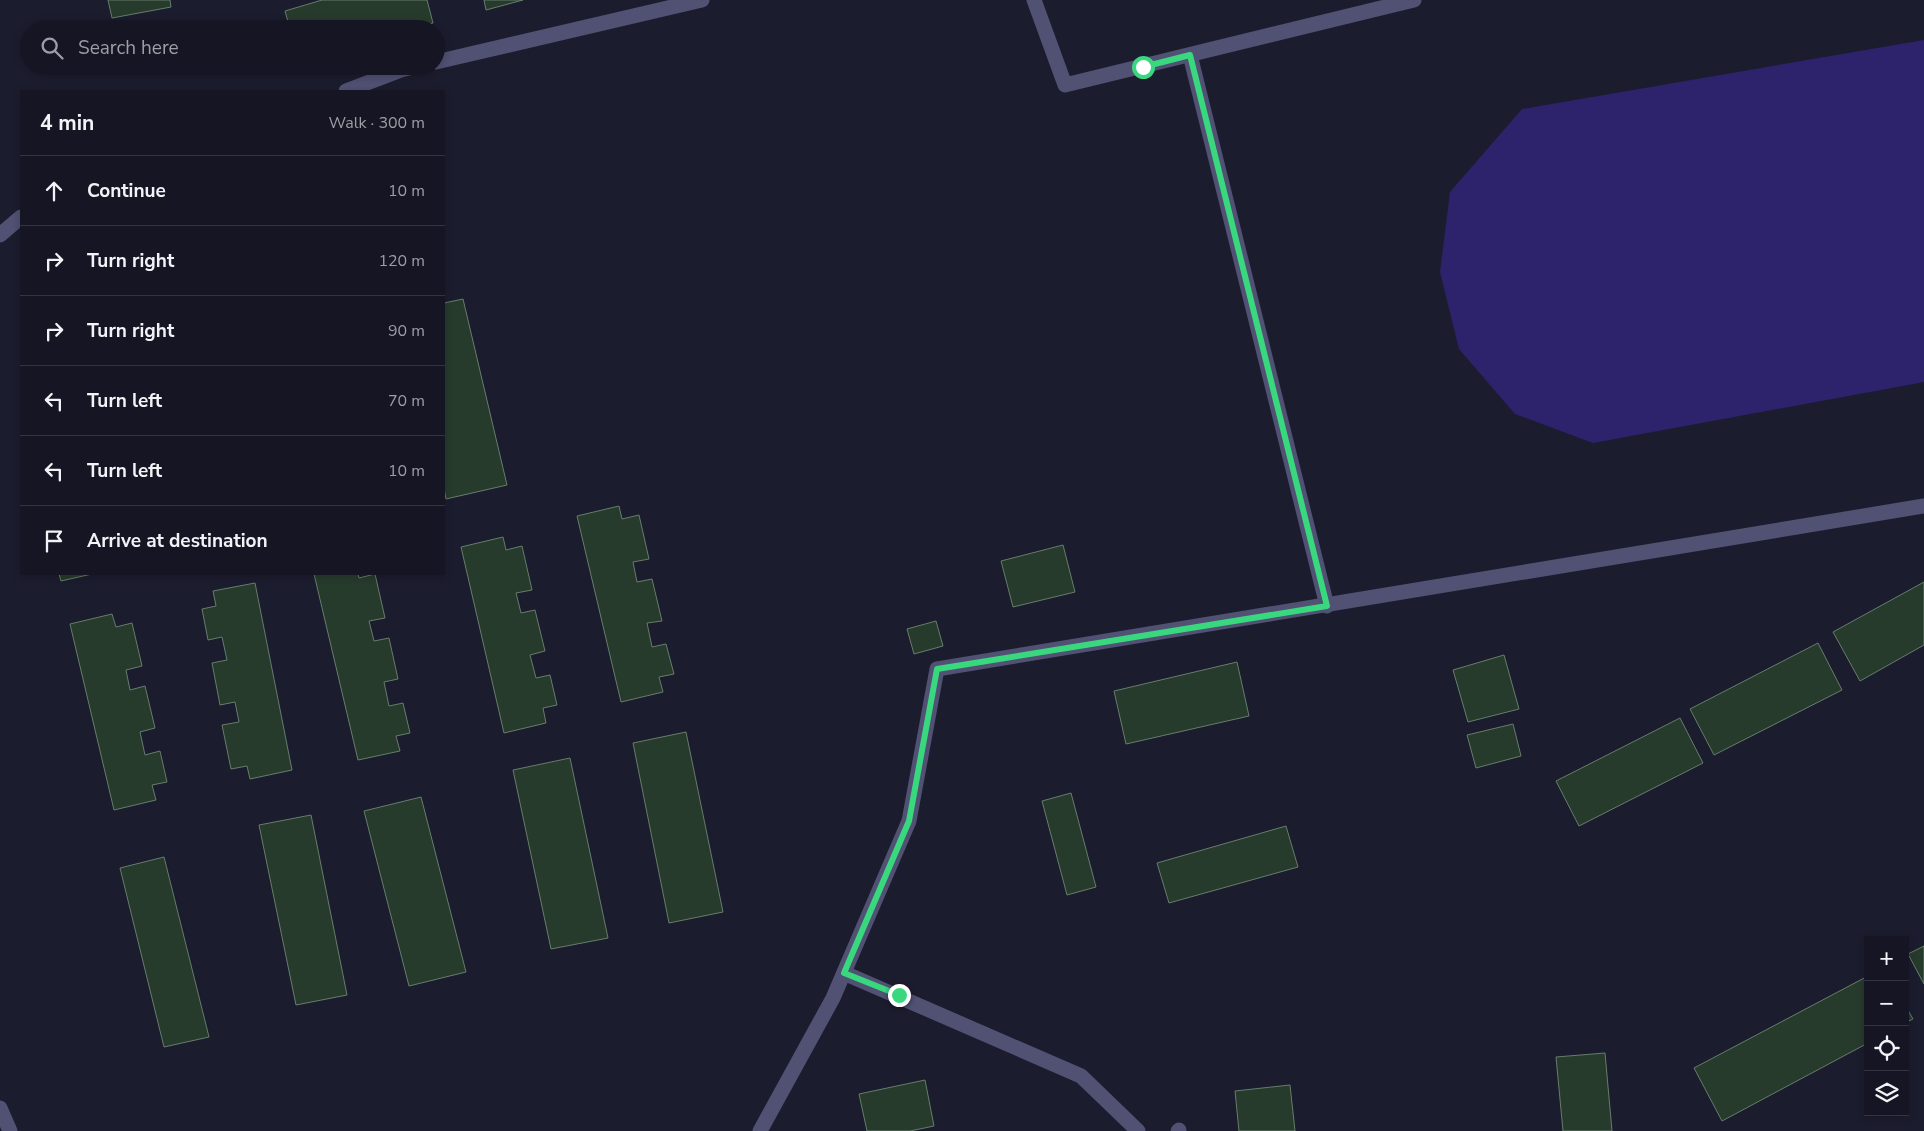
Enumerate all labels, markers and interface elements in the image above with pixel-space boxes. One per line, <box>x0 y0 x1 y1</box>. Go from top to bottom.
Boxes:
search box <box>20 20 445 75</box>
icon: search <box>38 34 66 62</box>
text: Search here <box>78 35 179 61</box>
route start <box>1132 56 1155 79</box>
text: 4 min <box>40 109 94 137</box>
text: Walk · 300 m <box>329 112 425 134</box>
icon: ahead <box>40 177 68 205</box>
text: Continue <box>87 178 166 204</box>
text: 10 m <box>388 180 425 202</box>
icon: right <box>40 247 68 275</box>
text: Turn right <box>87 248 174 274</box>
text: 120 m <box>378 250 425 272</box>
icon: right <box>40 317 68 345</box>
text: Turn right <box>87 318 174 344</box>
text: 90 m <box>388 320 425 342</box>
icon: left <box>40 387 68 415</box>
text: Turn left <box>87 388 162 414</box>
text: 70 m <box>388 390 425 412</box>
icon: left <box>40 457 68 485</box>
text: Turn left <box>87 458 162 484</box>
text: 10 m <box>388 460 425 482</box>
icon: arrive <box>40 527 68 555</box>
text: Arrive at destination <box>87 528 268 554</box>
map controls <box>1864 936 1909 1116</box>
button: + <box>1864 936 1909 981</box>
button: − <box>1864 981 1909 1026</box>
route end <box>888 984 911 1007</box>
button: locate <box>1864 1026 1909 1071</box>
button: layers <box>1864 1071 1909 1116</box>

